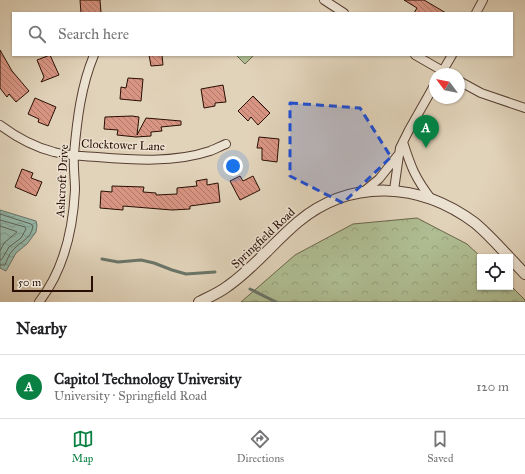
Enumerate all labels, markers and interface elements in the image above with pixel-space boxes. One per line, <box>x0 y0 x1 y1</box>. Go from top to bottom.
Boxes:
search box <box>12 12 513 56</box>
icon: search <box>26 23 48 45</box>
text: Search here <box>58 25 129 43</box>
north arrow <box>429 68 465 104</box>
pin: A <box>413 115 439 148</box>
street label: Clocktower Lane <box>81 137 165 153</box>
street label: Ashcroft Drive <box>53 144 71 219</box>
your location <box>223 156 243 176</box>
street label: Springfield Road <box>228 205 298 272</box>
map controls <box>477 254 513 290</box>
button: locate <box>477 254 513 290</box>
scale bar <box>12 274 93 293</box>
text: 50 m <box>18 276 41 289</box>
text: Nearby <box>16 318 67 339</box>
text: Capitol Technology University <box>54 370 241 388</box>
text: A <box>25 379 33 395</box>
text: 120 m <box>476 379 509 395</box>
text: University · Springfield Road <box>54 388 207 404</box>
tab: Map <box>72 428 94 465</box>
tab: Directions <box>237 428 284 465</box>
tab: Saved <box>427 428 453 465</box>

